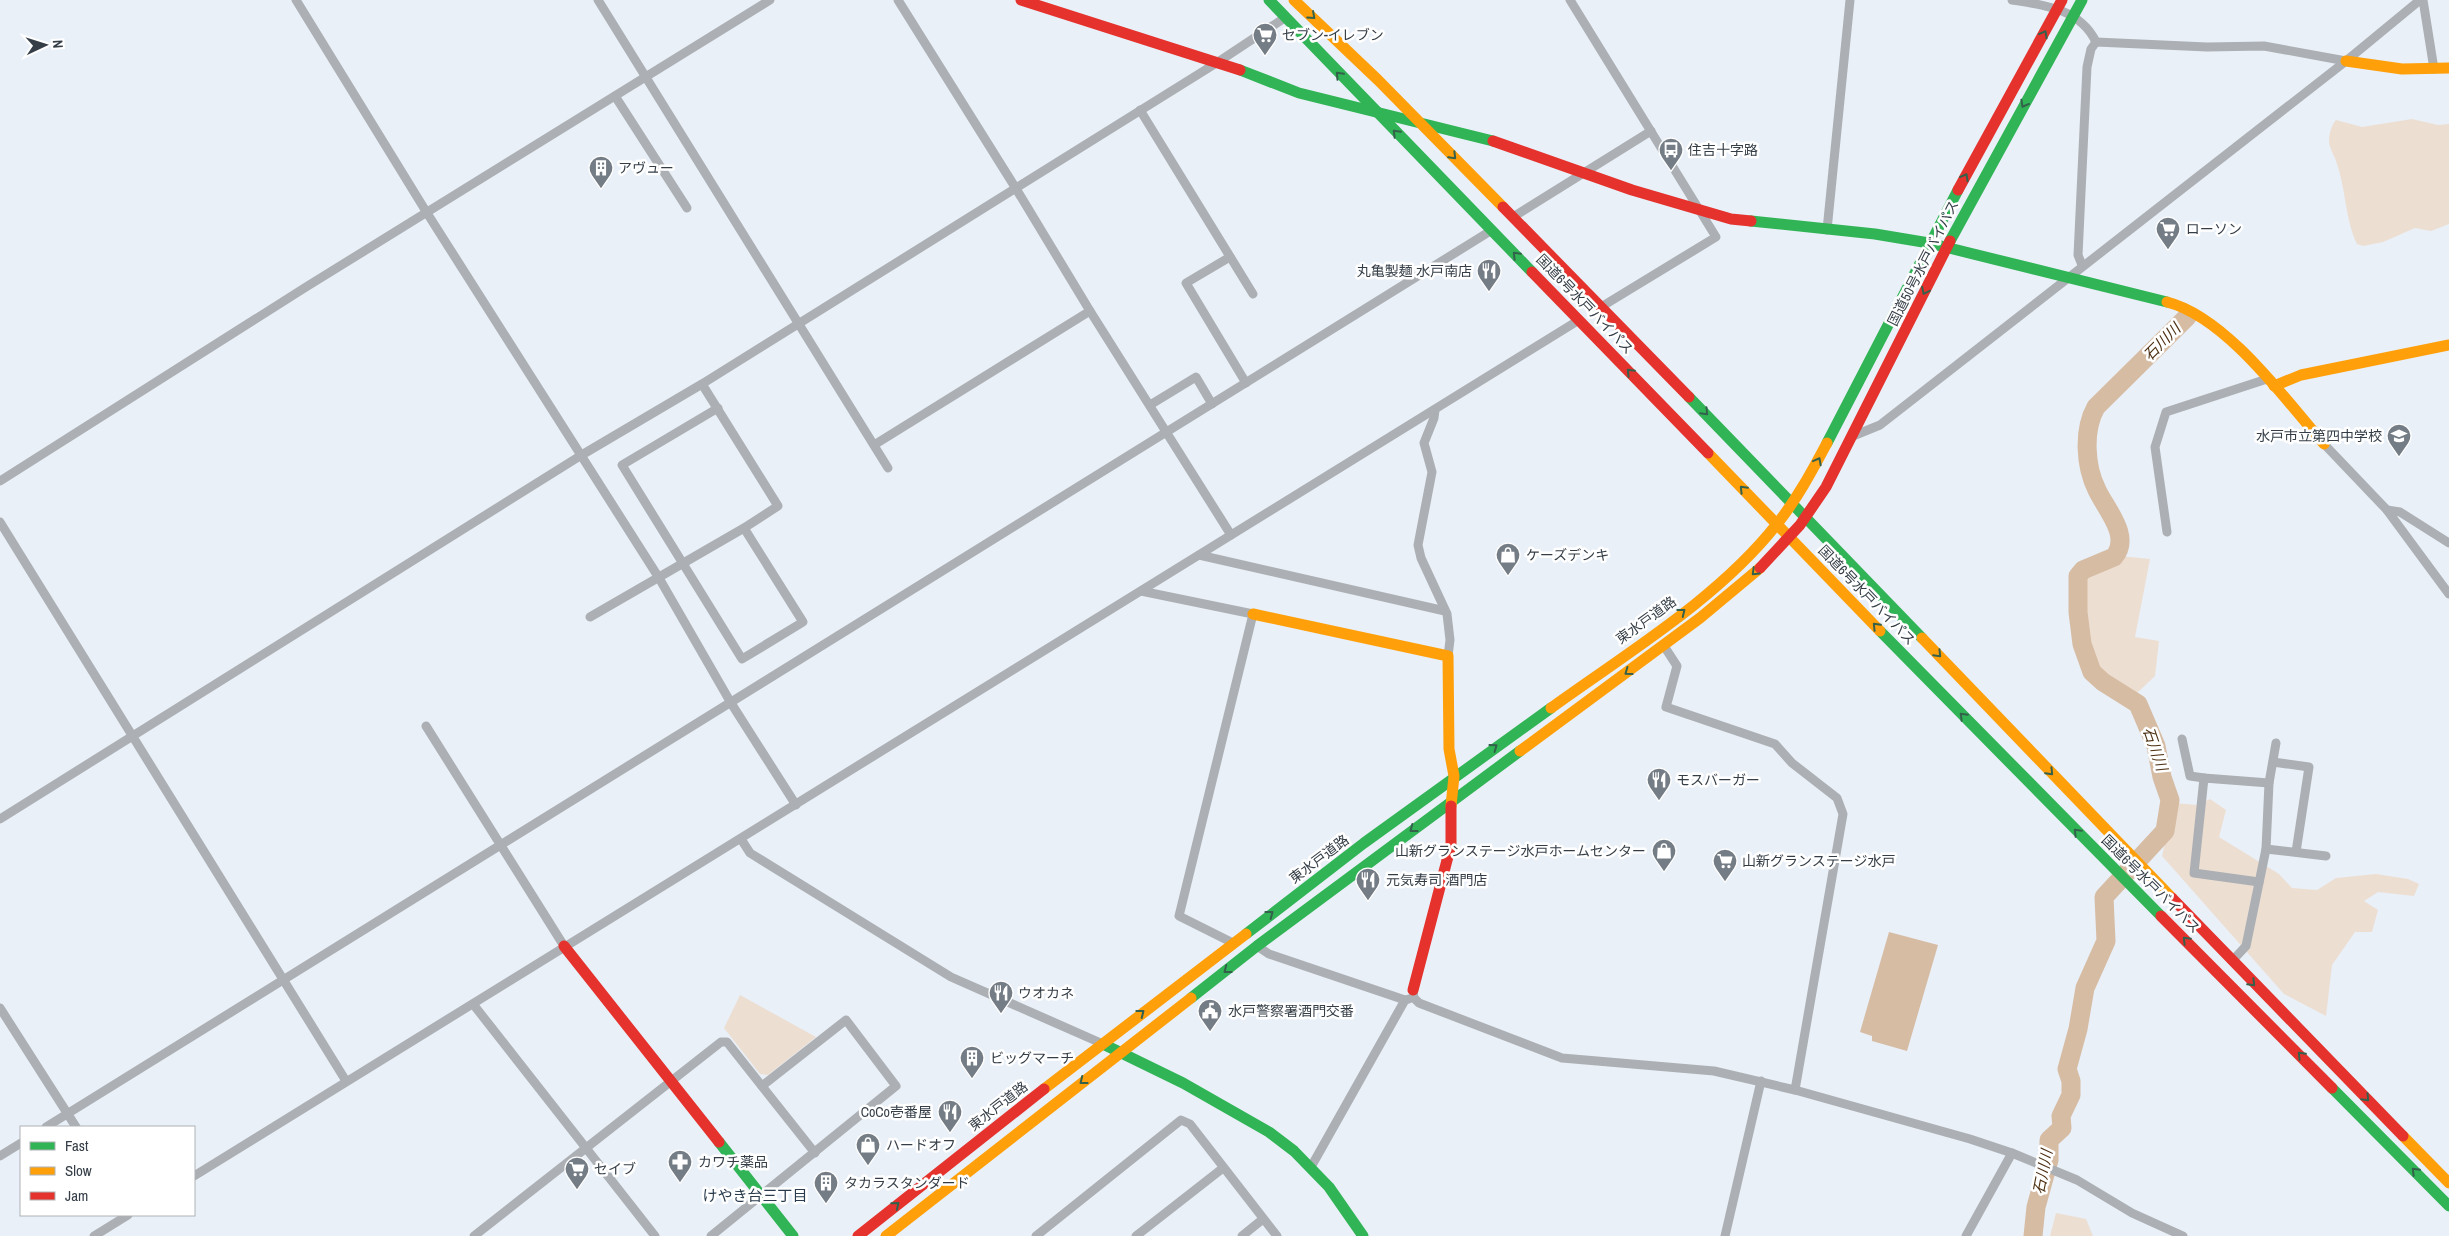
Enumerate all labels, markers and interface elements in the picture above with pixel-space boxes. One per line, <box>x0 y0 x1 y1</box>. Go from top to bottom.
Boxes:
one-way arrow <box>1306 10 1315 19</box>
north arrow <box>20 20 70 70</box>
supermarket icon: セブン-イレブン <box>1252 22 1278 56</box>
place label: セブン-イレブン <box>1282 26 1384 44</box>
one-way arrow <box>2037 30 2047 39</box>
text: N <box>49 39 67 49</box>
one-way arrow <box>1336 71 1345 80</box>
one-way arrow <box>2021 99 2031 108</box>
one-way arrow <box>1393 130 1402 139</box>
bus stop icon: 住吉十字路 <box>1658 137 1684 171</box>
place label: 住吉十字路 <box>1688 141 1758 159</box>
one-way arrow <box>1447 150 1456 159</box>
building icon: アヴュー <box>588 155 614 189</box>
place label: アヴュー <box>618 159 674 177</box>
one-way arrow <box>1959 173 1969 182</box>
street label: 国道50号水戸バイパス <box>1884 197 1962 329</box>
supermarket icon: ローソン <box>2155 216 2181 250</box>
place label: ローソン <box>2186 220 2242 238</box>
street label: 国道6号水戸バイパス <box>1533 250 1637 358</box>
one-way arrow <box>1513 252 1522 261</box>
restaurant icon: 丸亀製麺 水戸南店 <box>1476 258 1502 292</box>
place label: 丸亀製麺 水戸南店 <box>1357 262 1472 280</box>
one-way arrow <box>1921 285 1931 294</box>
water label: 石川川 <box>2138 317 2186 365</box>
one-way arrow <box>1627 369 1636 378</box>
one-way arrow <box>1699 406 1708 415</box>
school or university icon: 水戸市立第四中学校 <box>2386 423 2412 457</box>
place label: 水戸市立第四中学校 <box>2256 427 2382 445</box>
one-way arrow <box>1812 457 1822 466</box>
one-way arrow <box>1740 485 1749 494</box>
street label: 国道6号水戸バイパス <box>1815 541 1919 649</box>
shop icon: ケーズデンキ <box>1495 542 1521 576</box>
place label: ケーズデンキ <box>1526 546 1609 564</box>
one-way arrow <box>1752 566 1761 575</box>
street label: 東水戸道路 <box>1612 592 1680 648</box>
one-way arrow <box>1676 610 1685 618</box>
one-way arrow <box>1873 623 1882 632</box>
one-way arrow <box>1932 649 1941 658</box>
one-way arrow <box>1624 666 1634 675</box>
one-way arrow <box>1960 713 1969 722</box>
water label: 石川川 <box>2138 724 2173 775</box>
one-way arrow <box>1488 745 1497 753</box>
one-way arrow <box>2044 766 2053 775</box>
restaurant icon: モスバーガー <box>1646 767 1672 801</box>
place label: モスバーガー <box>1676 771 1760 789</box>
one-way arrow <box>1410 824 1419 832</box>
one-way arrow <box>2074 829 2083 838</box>
street label: 東水戸道路 <box>1286 831 1352 887</box>
street label: 国道6号水戸バイパス <box>2098 831 2204 937</box>
shop icon: 山新グランステージ水戸ホームセンター <box>1651 838 1677 872</box>
place label: 山新グランステージ水戸ホームセンター <box>1395 842 1646 860</box>
supermarket icon: 山新グランステージ水戸 <box>1712 848 1738 882</box>
place label: 山新グランステージ水戸 <box>1742 852 1895 870</box>
restaurant icon: 元気寿司 酒門店 <box>1355 867 1381 901</box>
place label: 元気寿司 酒門店 <box>1386 871 1487 889</box>
one-way arrow <box>1264 912 1273 920</box>
one-way arrow <box>2183 937 2192 946</box>
one-way arrow <box>1224 964 1233 972</box>
one-way arrow <box>2246 977 2255 986</box>
restaurant icon: ウオカネ <box>988 980 1014 1014</box>
place label: ウオカネ <box>1018 984 1074 1002</box>
public building icon: 水戸警察署酒門交番 <box>1197 998 1223 1032</box>
place label: 水戸警察署酒門交番 <box>1228 1002 1354 1020</box>
one-way arrow <box>1135 1011 1144 1019</box>
building icon: ビッグマーチ <box>959 1045 985 1079</box>
place label: ビッグマーチ <box>990 1049 1074 1067</box>
one-way arrow <box>2298 1052 2307 1061</box>
one-way arrow <box>1080 1076 1089 1084</box>
street label: 東水戸道路 <box>965 1077 1031 1135</box>
one-way arrow <box>2360 1093 2369 1102</box>
restaurant icon: CoCo壱番屋 <box>937 1099 963 1133</box>
place label: CoCo壱番屋 <box>861 1103 932 1121</box>
legend <box>20 1126 195 1216</box>
shop icon: ハードオフ <box>855 1132 881 1166</box>
text: Fast <box>65 1135 89 1156</box>
place label: ハードオフ <box>886 1136 956 1154</box>
water label: 石川川 <box>2028 1146 2057 1196</box>
pharmacy icon: カワチ薬品 <box>667 1149 693 1183</box>
place label: カワチ薬品 <box>698 1153 768 1171</box>
supermarket icon: セイブ <box>564 1156 590 1190</box>
text: Slow <box>65 1160 92 1181</box>
place label: セイブ <box>594 1160 636 1178</box>
one-way arrow <box>2412 1168 2421 1177</box>
building icon: タカラスタンダード <box>813 1170 839 1204</box>
place label: タカラスタンダード <box>844 1174 970 1192</box>
text: Jam <box>65 1185 88 1206</box>
district label: けやき台三丁目 <box>702 1185 808 1206</box>
one-way arrow <box>890 1203 899 1211</box>

